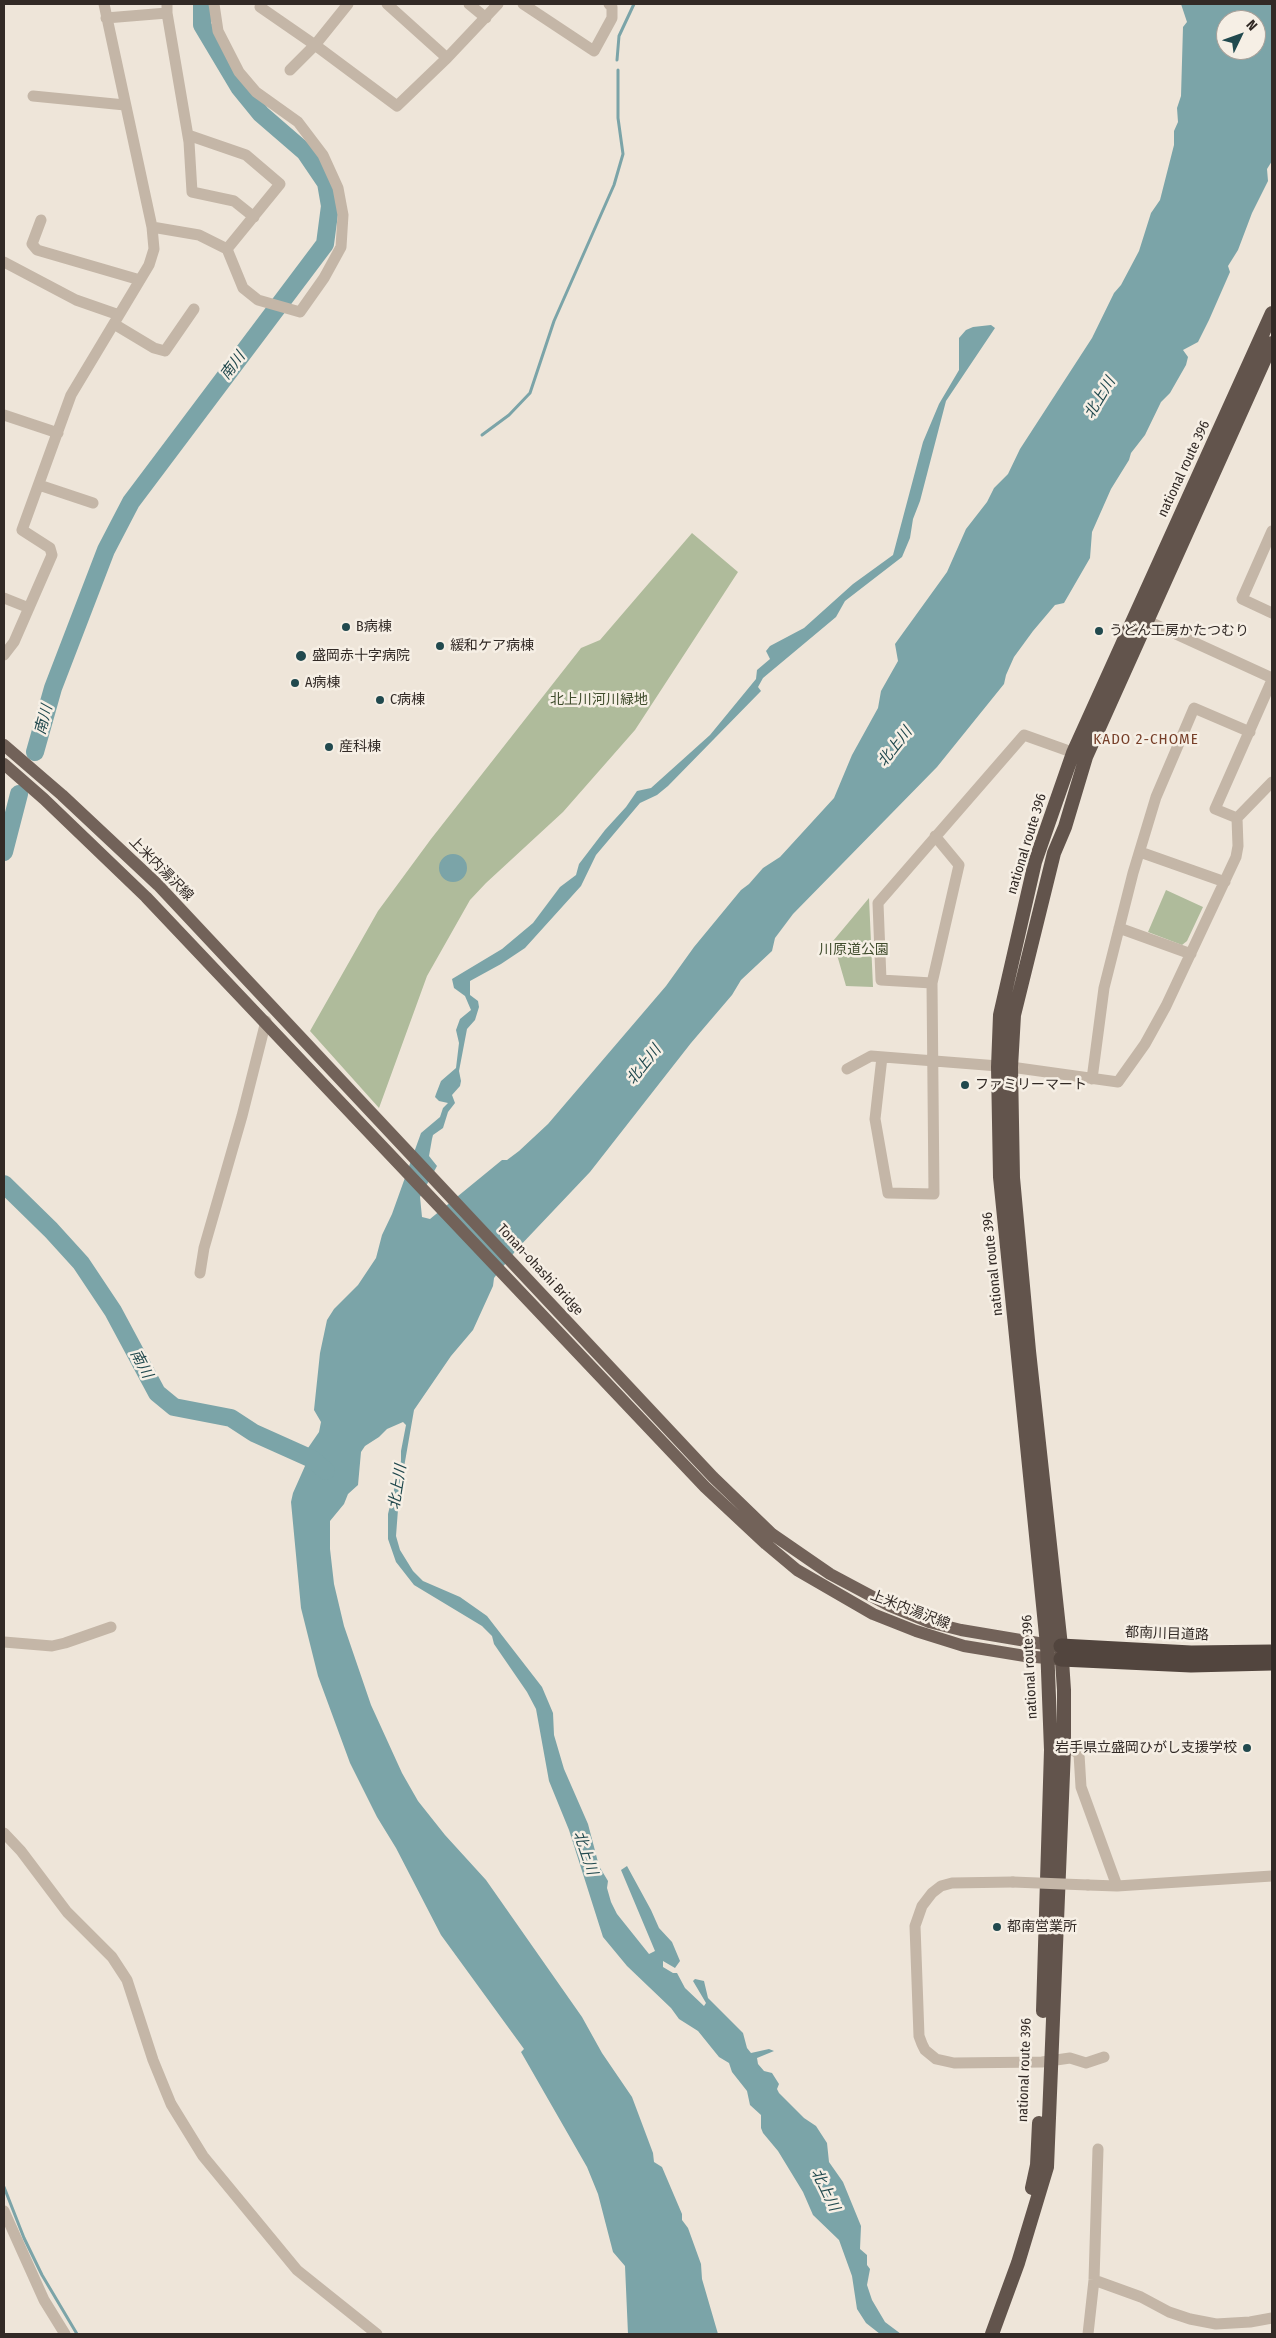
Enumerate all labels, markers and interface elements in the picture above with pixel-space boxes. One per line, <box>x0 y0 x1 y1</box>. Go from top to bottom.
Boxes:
north arrow <box>1216 10 1266 60</box>
text: N <box>1243 16 1261 34</box>
water label: 南川 <box>217 349 249 383</box>
water label: 北上川 <box>1081 374 1119 422</box>
street label: national route 396 <box>1154 418 1214 520</box>
place label: B病棟 <box>356 619 392 635</box>
marker: B病棟 <box>340 621 352 633</box>
place label: うどん工房かたつむり <box>1109 623 1249 639</box>
marker: うどん工房かたつむり <box>1093 625 1105 637</box>
place label: 緩和ケア病棟 <box>450 638 534 654</box>
marker: 緩和ケア病棟 <box>434 640 446 652</box>
place label: 盛岡赤十字病院 <box>312 648 410 664</box>
marker: 盛岡赤十字病院 <box>294 649 308 663</box>
place label: A病棟 <box>305 675 340 691</box>
marker: A病棟 <box>289 677 301 689</box>
place label: C病棟 <box>390 692 425 708</box>
park label: 北上川河川緑地 <box>550 692 648 708</box>
marker: C病棟 <box>374 694 386 706</box>
water label: 南川 <box>31 703 57 737</box>
water label: 北上川 <box>874 724 916 770</box>
district label: KADO 2-CHOME <box>1092 731 1200 749</box>
place label: 産科棟 <box>339 739 381 755</box>
marker: 産科棟 <box>323 741 335 753</box>
street label: national route 396 <box>1004 792 1050 896</box>
street label: 上米内湯沢線 <box>125 833 197 905</box>
park label: 川原道公園 <box>819 942 889 958</box>
water label: 北上川 <box>623 1042 665 1088</box>
place label: ファミリーマート <box>975 1077 1087 1093</box>
marker: ファミリーマート <box>959 1079 971 1091</box>
street label: national route 396 <box>979 1211 1007 1317</box>
street label: Tonan-ohashi Bridge <box>493 1221 587 1319</box>
water label: 南川 <box>126 1347 156 1381</box>
water label: 北上川 <box>386 1463 410 1511</box>
street label: 上米内湯沢線 <box>868 1587 952 1633</box>
street label: national route 396 <box>1019 1614 1041 1720</box>
street label: 都南川目道路 <box>1125 1624 1209 1644</box>
place label: 岩手県立盛岡ひがし支援学校 <box>1055 1740 1237 1756</box>
marker: 岩手県立盛岡ひがし支援学校 <box>1241 1742 1253 1754</box>
water label: 北上川 <box>569 1829 601 1877</box>
place label: 都南営業所 <box>1007 1919 1077 1935</box>
marker: 都南営業所 <box>991 1921 1003 1933</box>
street label: national route 396 <box>1015 2018 1035 2122</box>
water label: 北上川 <box>807 2166 843 2214</box>

